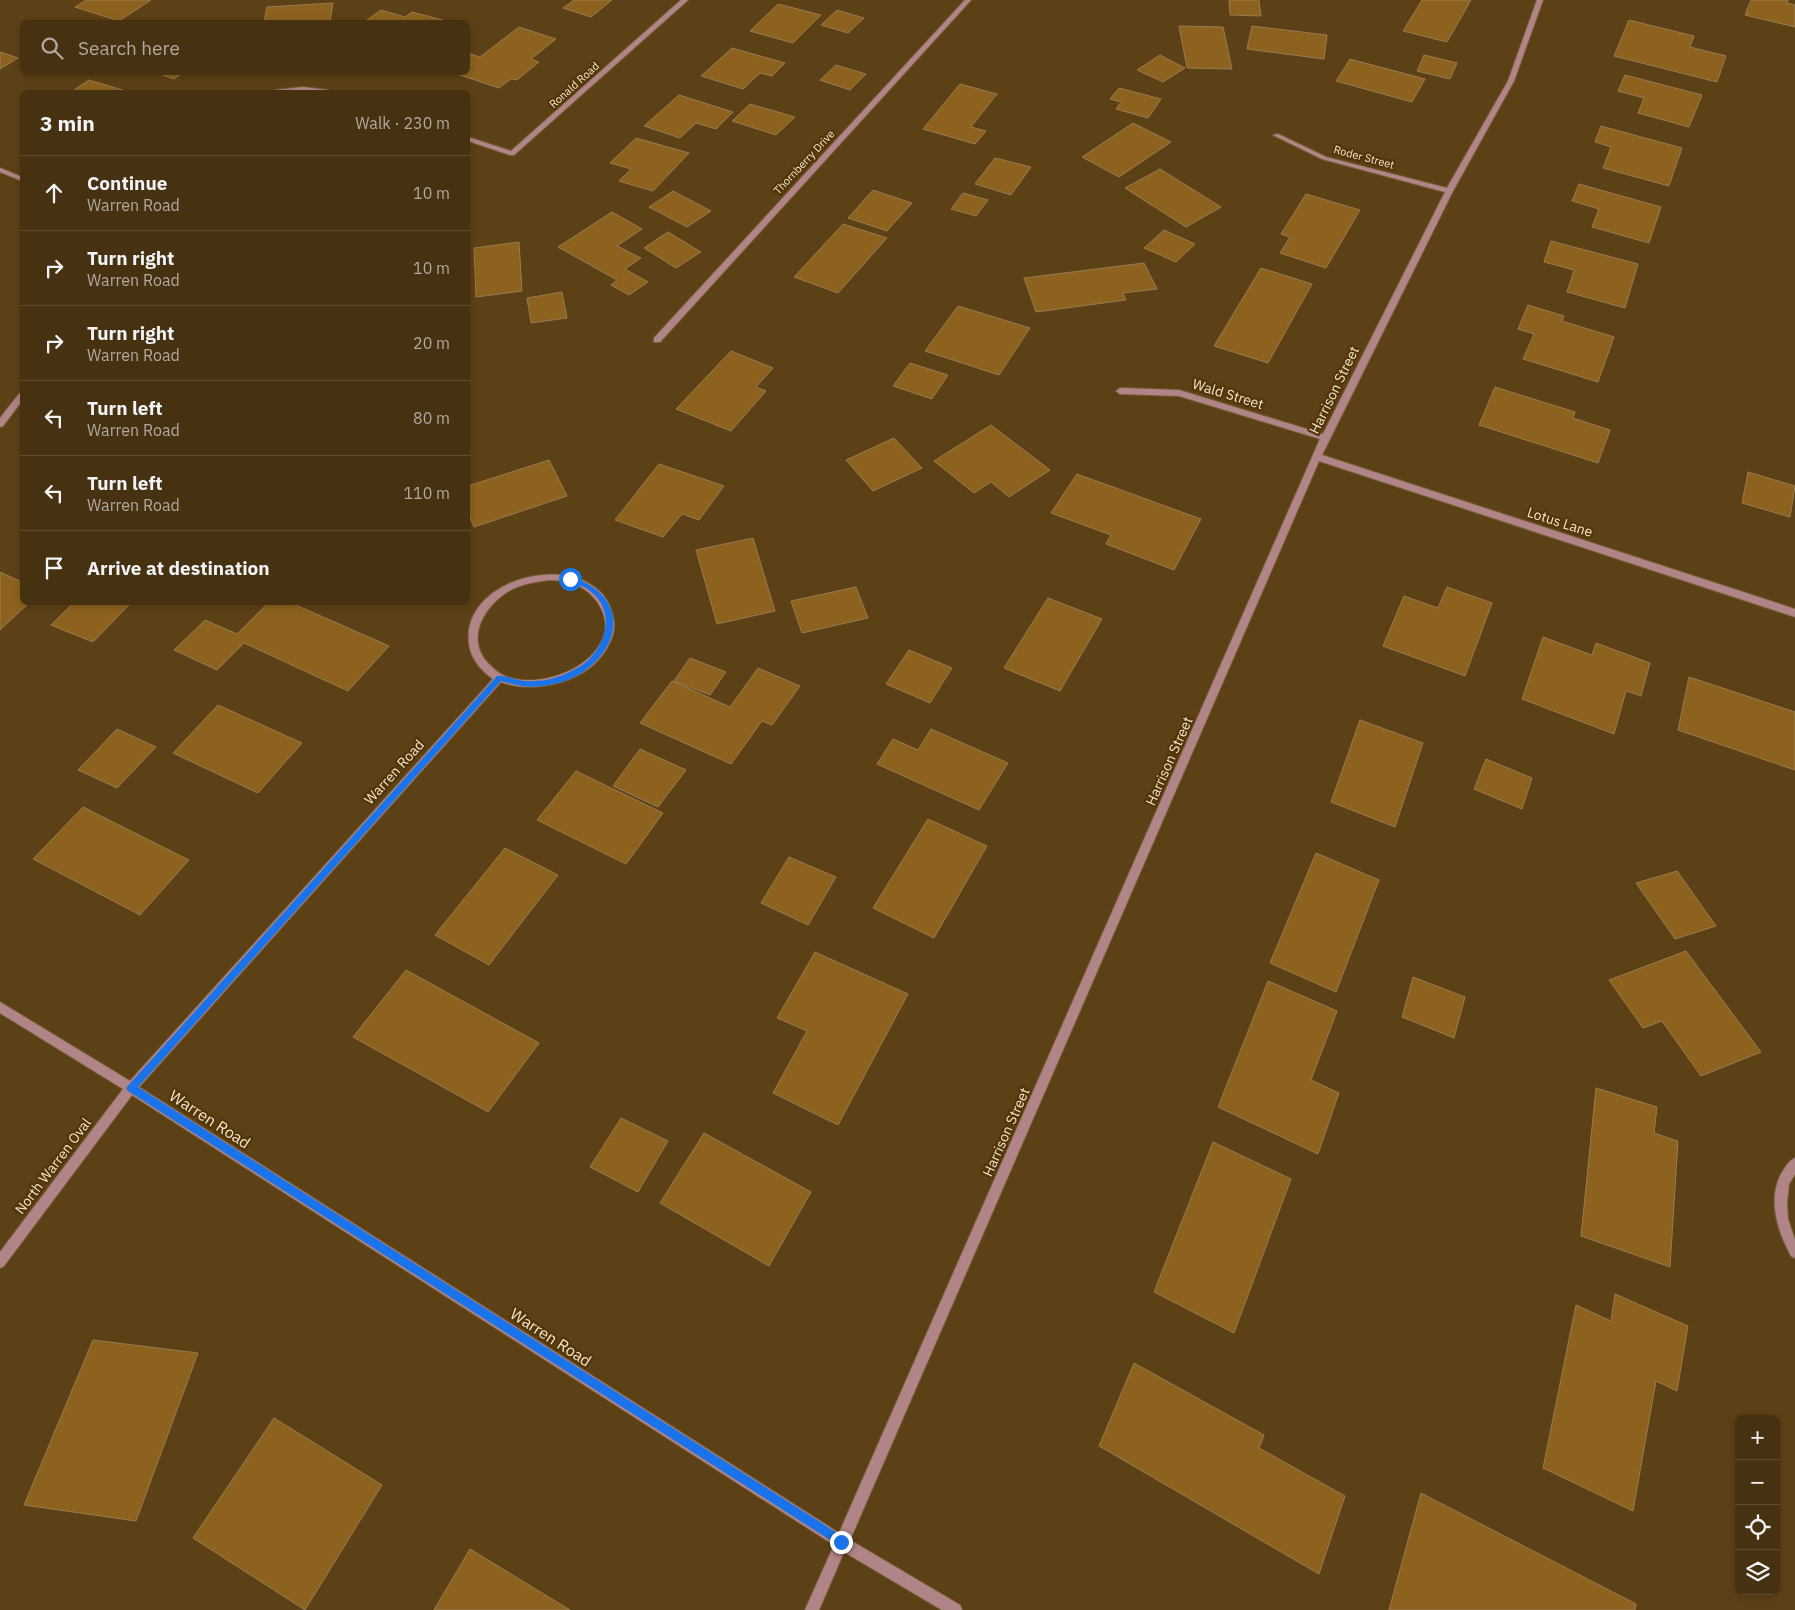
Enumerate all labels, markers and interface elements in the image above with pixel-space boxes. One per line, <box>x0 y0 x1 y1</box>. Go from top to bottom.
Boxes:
search box <box>20 20 470 75</box>
icon: search <box>38 34 66 62</box>
text: Search here <box>78 36 180 60</box>
street label: Ronald Road <box>546 59 602 111</box>
text: 3 min <box>40 109 95 137</box>
text: Walk · 230 m <box>355 113 450 133</box>
street label: Thornberry Drive <box>771 127 837 197</box>
street label: Roder Street <box>1332 142 1396 172</box>
text: Continue <box>87 171 167 195</box>
icon: ahead <box>40 179 68 207</box>
text: 10 m <box>413 183 450 203</box>
text: Warren Road <box>87 195 180 215</box>
text: Turn right <box>87 246 174 270</box>
icon: right <box>40 254 68 282</box>
text: 10 m <box>413 258 450 278</box>
text: Warren Road <box>87 270 180 290</box>
text: Turn right <box>87 321 174 345</box>
icon: right <box>40 329 68 357</box>
text: 20 m <box>413 333 450 353</box>
street label: Harrison Street <box>1305 343 1363 437</box>
text: Warren Road <box>87 345 180 365</box>
street label: Wald Street <box>1190 375 1266 413</box>
text: Turn left <box>87 396 163 420</box>
icon: left <box>40 404 68 432</box>
text: 80 m <box>413 408 450 428</box>
text: Warren Road <box>87 420 180 440</box>
text: Turn left <box>87 471 163 495</box>
icon: left <box>40 479 68 507</box>
text: 110 m <box>403 483 450 503</box>
text: Warren Road <box>87 495 180 515</box>
street label: Lotus Lane <box>1525 503 1595 541</box>
icon: arrive <box>40 554 68 582</box>
text: Arrive at destination <box>87 556 270 580</box>
route start <box>559 568 582 591</box>
street label: Harrison Street <box>1141 714 1197 808</box>
street label: Warren Road <box>360 736 428 808</box>
street label: Warren Road <box>166 1085 254 1153</box>
street label: Harrison Street <box>978 1085 1034 1179</box>
street label: North Warren Oval <box>11 1114 95 1218</box>
street label: Warren Road <box>507 1303 595 1371</box>
map controls <box>1735 1415 1780 1595</box>
button: + <box>1735 1415 1780 1460</box>
button: − <box>1735 1460 1780 1505</box>
button: locate <box>1735 1505 1780 1550</box>
route end <box>830 1531 853 1554</box>
button: layers <box>1735 1550 1780 1595</box>

